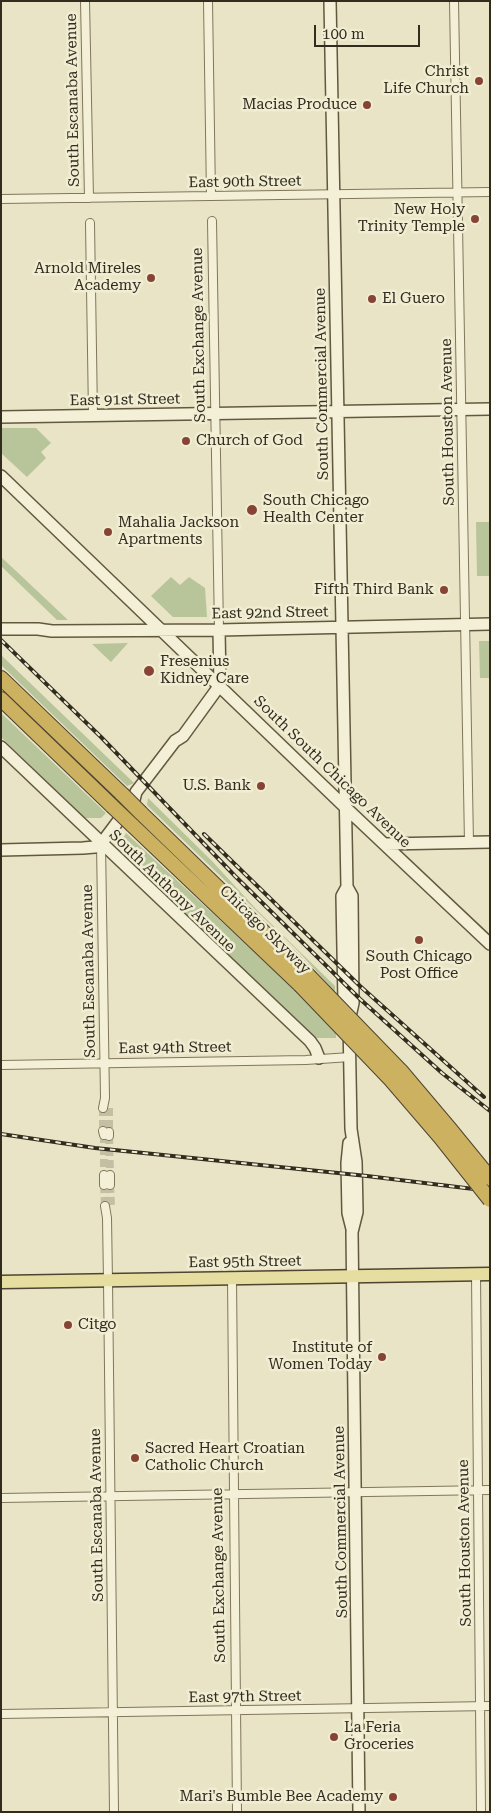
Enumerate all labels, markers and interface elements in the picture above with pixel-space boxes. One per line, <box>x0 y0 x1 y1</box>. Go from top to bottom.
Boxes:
street label: South Escanaba Avenue <box>62 13 84 187</box>
scale bar <box>316 15 422 47</box>
text: 100 m <box>322 25 365 43</box>
place label: Christ Life Church <box>383 63 469 98</box>
marker: Christ Life Church <box>473 75 485 87</box>
place label: Macias Produce <box>242 96 357 114</box>
marker: Macias Produce <box>361 99 373 111</box>
street label: East 90th Street <box>188 172 302 192</box>
place label: New Holy Trinity Temple <box>358 201 465 236</box>
marker: New Holy Trinity Temple <box>469 213 481 225</box>
street label: South Exchange Avenue <box>188 247 210 423</box>
place label: Arnold Mireles Academy <box>34 260 141 295</box>
marker: Arnold Mireles Academy <box>145 272 157 284</box>
street label: South Commercial Avenue <box>311 288 333 480</box>
place label: El Guero <box>382 290 445 308</box>
marker: El Guero <box>366 293 378 305</box>
street label: South Houston Avenue <box>438 338 458 506</box>
street label: East 91st Street <box>70 390 180 410</box>
place label: Church of God <box>196 432 303 450</box>
marker: Church of God <box>180 435 192 447</box>
place label: South Chicago Health Center <box>263 492 369 527</box>
marker: South Chicago Health Center <box>245 503 259 517</box>
place label: Mahalia Jackson Apartments <box>118 514 239 549</box>
marker: Mahalia Jackson Apartments <box>102 526 114 538</box>
place label: Fifth Third Bank <box>314 581 434 599</box>
marker: Fifth Third Bank <box>438 584 450 596</box>
street label: East 92nd Street <box>211 603 329 623</box>
place label: Fresenius Kidney Care <box>160 653 249 688</box>
marker: Fresenius Kidney Care <box>142 664 156 678</box>
street label: South South Chicago Avenue <box>250 692 414 852</box>
place label: U.S. Bank <box>182 777 251 795</box>
marker: U.S. Bank <box>255 780 267 792</box>
street label: South Anthony Avenue <box>105 826 239 956</box>
street label: Chicago Skyway <box>216 882 314 978</box>
street label: South Escanaba Avenue <box>78 884 100 1058</box>
marker: South Chicago Post Office <box>413 934 425 946</box>
place label: South Chicago Post Office <box>366 948 472 983</box>
street label: East 94th Street <box>118 1038 232 1058</box>
street label: East 95th Street <box>188 1252 302 1272</box>
place label: Citgo <box>78 1316 117 1334</box>
marker: Citgo <box>62 1319 74 1331</box>
place label: Institute of Women Today <box>268 1339 372 1374</box>
marker: Institute of Women Today <box>376 1351 388 1363</box>
street label: South Commercial Avenue <box>330 1426 352 1618</box>
street label: South Escanaba Avenue <box>86 1428 108 1602</box>
place label: Sacred Heart Croatian Catholic Church <box>145 1440 305 1475</box>
marker: Sacred Heart Croatian Catholic Church <box>129 1452 141 1464</box>
street label: South Houston Avenue <box>455 1459 475 1627</box>
street label: South Exchange Avenue <box>208 1487 230 1663</box>
street label: East 97th Street <box>188 1687 302 1707</box>
place label: La Feria Groceries <box>344 1719 414 1754</box>
marker: La Feria Groceries <box>328 1731 340 1743</box>
place label: Mari's Bumble Bee Academy <box>180 1788 383 1806</box>
marker: Mari's Bumble Bee Academy <box>387 1791 399 1803</box>

